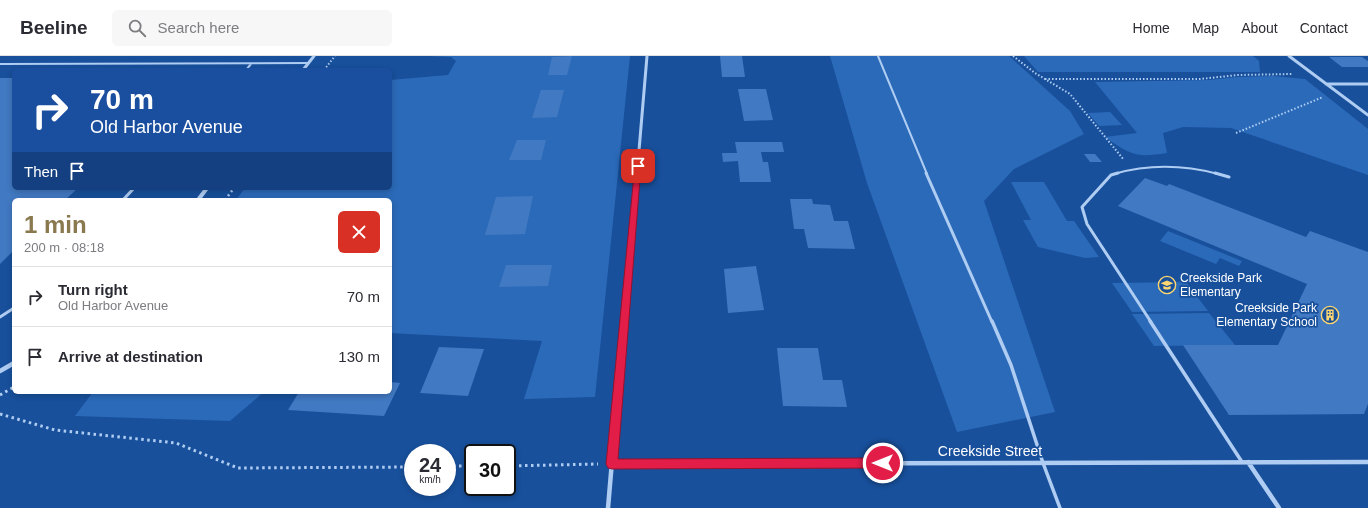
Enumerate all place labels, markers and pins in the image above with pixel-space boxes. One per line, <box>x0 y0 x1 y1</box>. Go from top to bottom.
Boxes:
pin <box>621 149 655 183</box>
place label: Creekside Park Elementary <box>1180 271 1263 299</box>
school or university icon: Creekside Park Elementary <box>1157 275 1177 295</box>
place label: Creekside Park Elementary School <box>1216 301 1318 329</box>
building icon: Creekside Park Elementary School <box>1320 305 1340 325</box>

